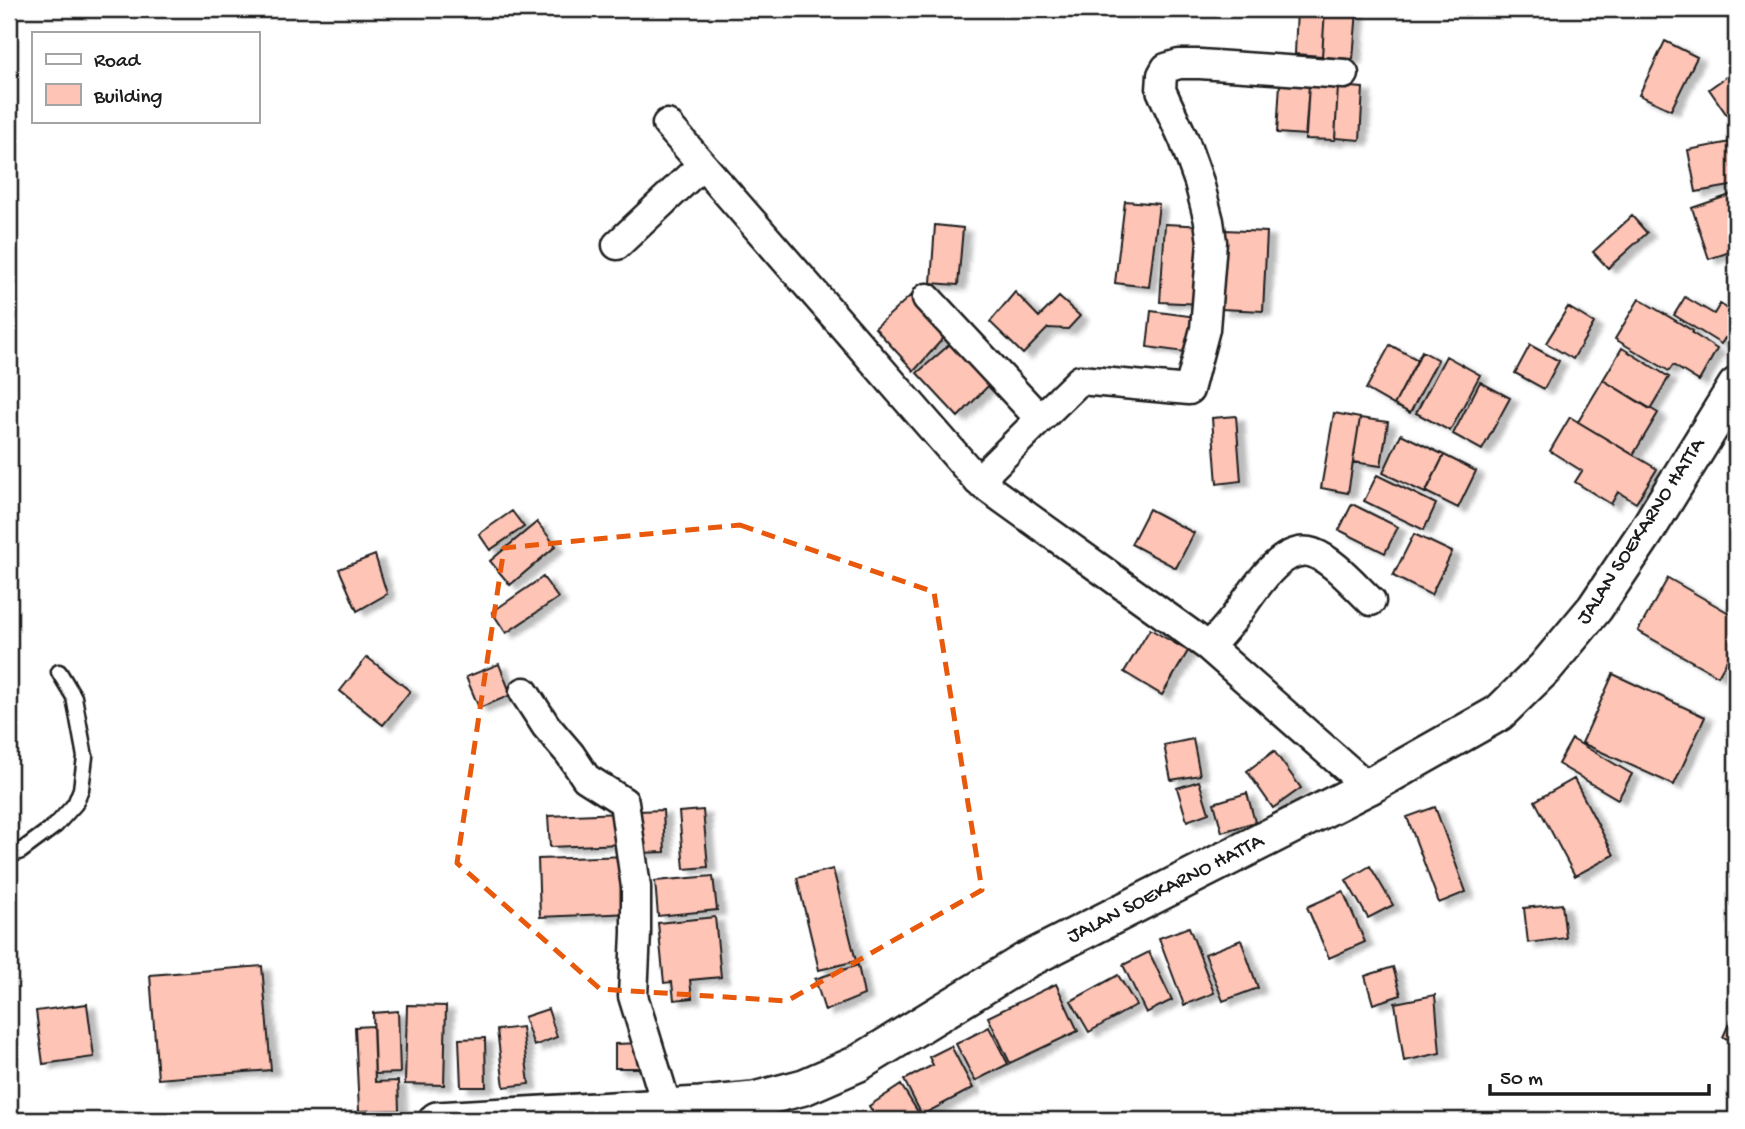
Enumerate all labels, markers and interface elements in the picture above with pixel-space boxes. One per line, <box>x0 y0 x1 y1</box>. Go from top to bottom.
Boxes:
legend <box>32 32 259 122</box>
text: Road <box>94 50 142 75</box>
text: Building <box>93 86 163 111</box>
street label: JALAN SOEKARNO HATTA <box>1572 433 1712 630</box>
street label: JALAN SOEKARNO HATTA <box>1064 829 1270 950</box>
scale bar <box>1490 1052 1708 1096</box>
text: 50 m <box>1500 1068 1543 1093</box>

